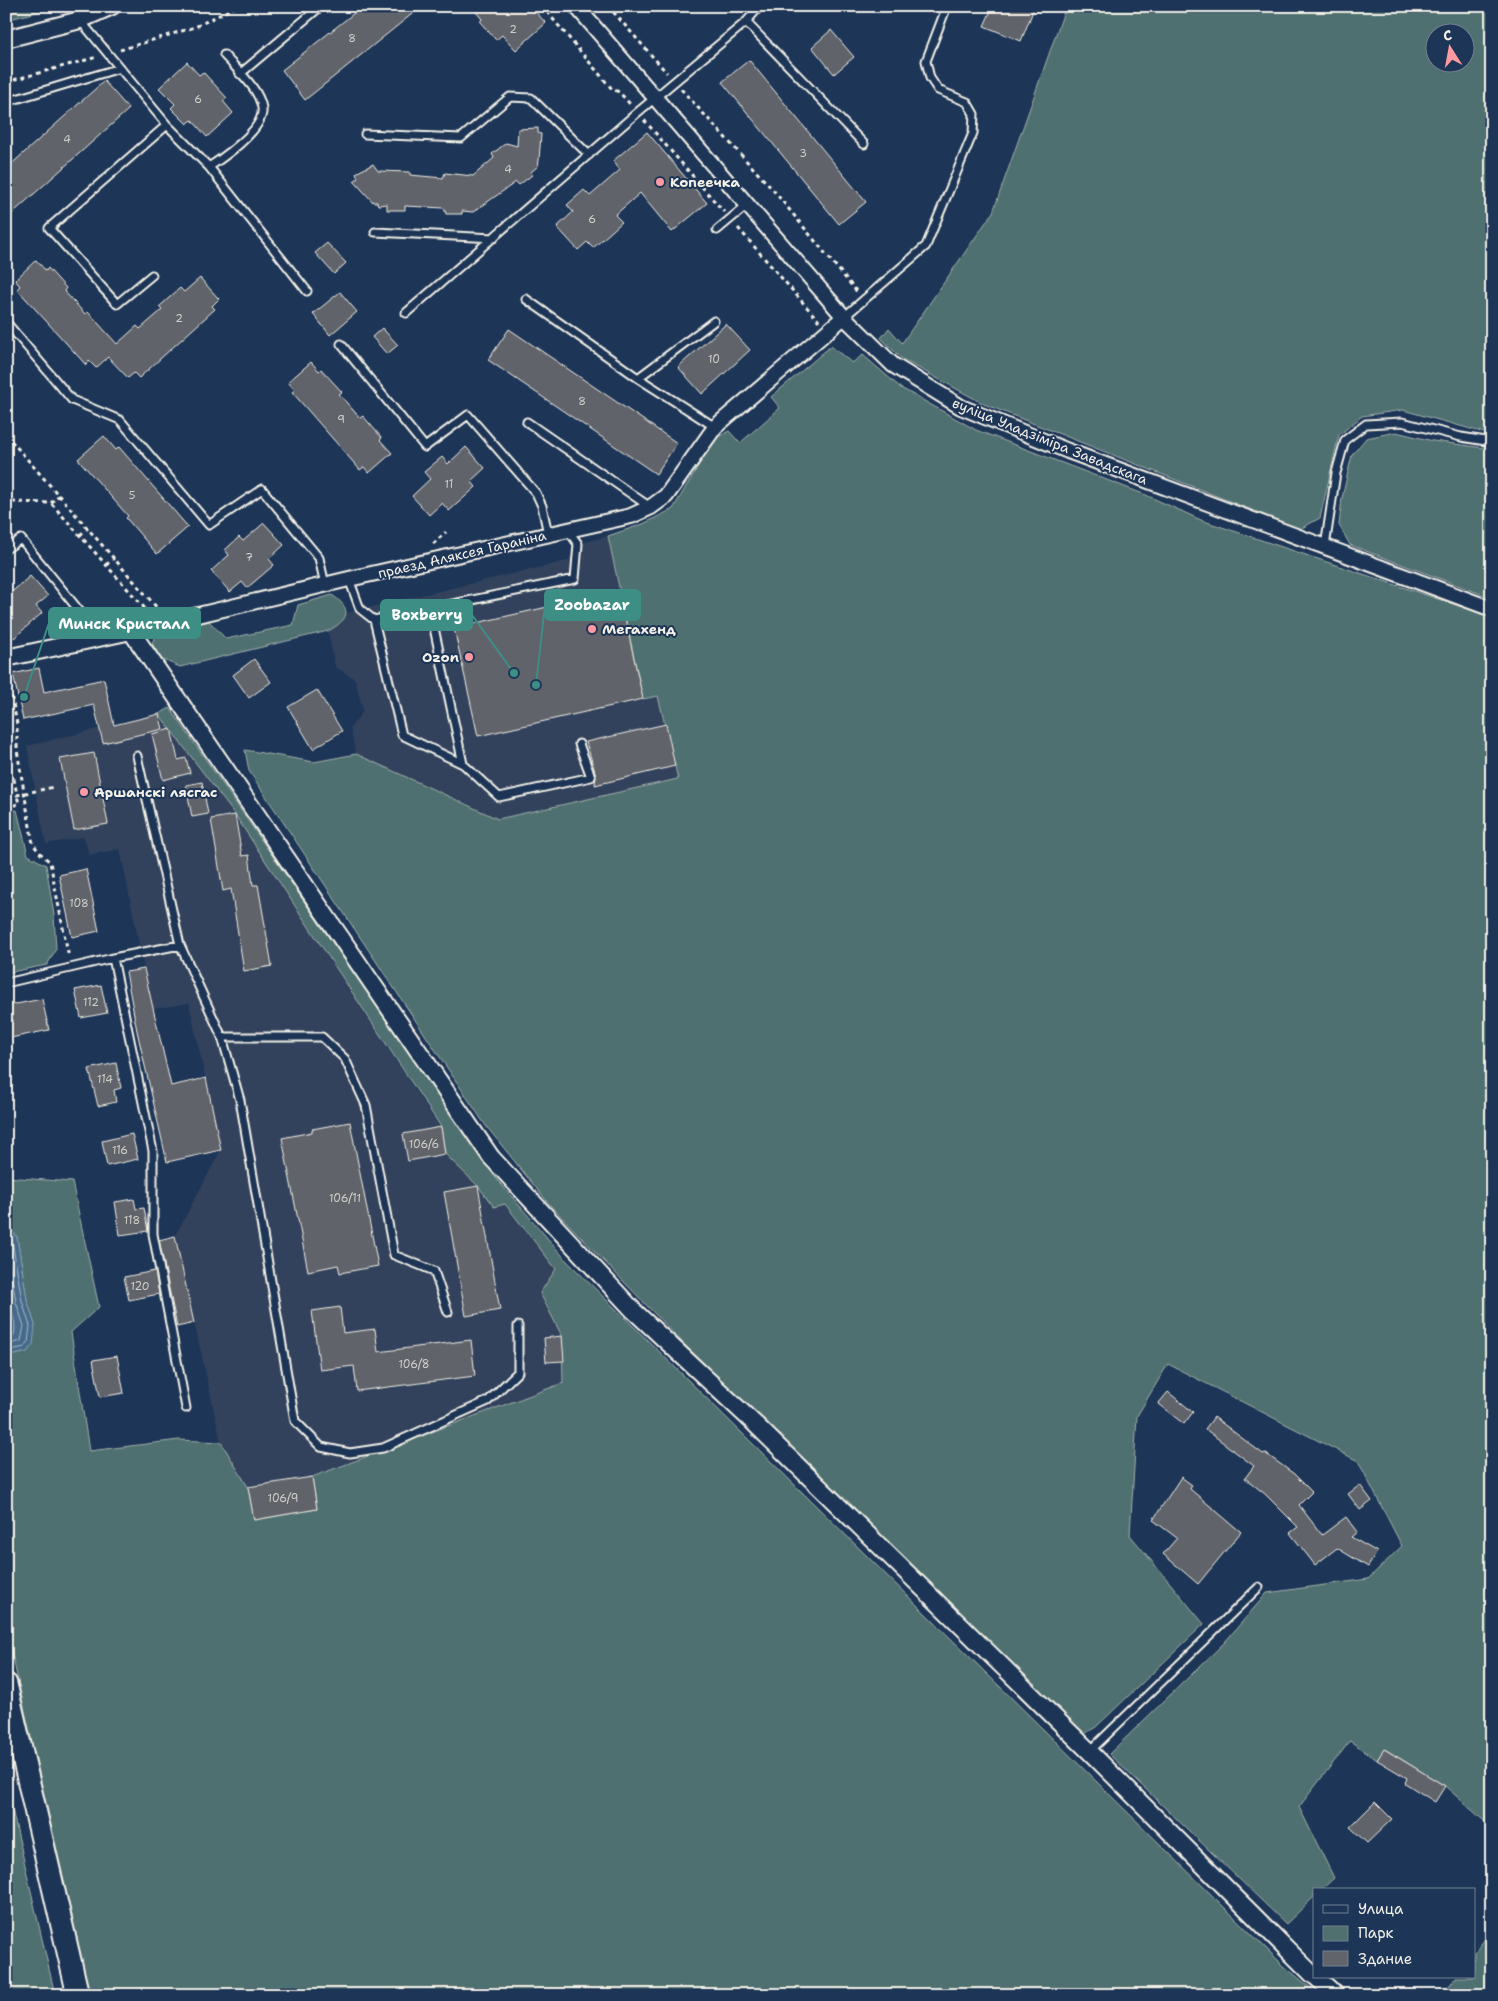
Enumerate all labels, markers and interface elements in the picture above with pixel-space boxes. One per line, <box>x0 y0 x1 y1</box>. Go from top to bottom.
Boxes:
house number: 2 <box>509 22 517 37</box>
north arrow <box>1426 22 1476 72</box>
text: С <box>1442 26 1453 45</box>
house number: 8 <box>348 31 356 46</box>
house number: 6 <box>194 92 202 107</box>
house number: 4 <box>63 132 71 147</box>
house number: 3 <box>799 146 807 161</box>
house number: 4 <box>504 162 512 177</box>
place label: Копеечка <box>670 173 740 191</box>
marker: Копеечка <box>654 176 666 188</box>
house number: 6 <box>588 212 596 227</box>
house number: 2 <box>175 311 183 326</box>
house number: 10 <box>708 352 720 367</box>
house number: 8 <box>578 394 586 409</box>
street label: вуліца Уладзіміра Завадскага <box>950 394 1150 489</box>
house number: 9 <box>337 412 345 427</box>
house number: 11 <box>445 477 453 492</box>
house number: 5 <box>129 488 136 503</box>
street label: праезд Аляксея Гараніна <box>376 526 548 582</box>
house number: 7 <box>245 550 253 565</box>
callout: Zoobazar <box>545 590 640 620</box>
text: Zoobazar <box>554 595 630 615</box>
callout: Boxberry <box>381 600 472 630</box>
text: Boxberry <box>392 605 462 625</box>
callout: Минск Кристалл <box>49 608 200 638</box>
text: Минск Кристалл <box>58 614 190 634</box>
place label: Мегахенд <box>602 620 676 638</box>
marker: Мегахенд <box>586 623 598 635</box>
place label: Ozon <box>422 648 459 666</box>
marker: Ozon <box>463 651 475 663</box>
place label: Аршанскі лясгас <box>94 783 217 801</box>
marker: Аршанскі лясгас <box>78 786 90 798</box>
house number: 108 <box>69 896 89 911</box>
house number: 112 <box>83 995 99 1010</box>
house number: 114 <box>97 1072 113 1087</box>
house number: 106/6 <box>409 1137 439 1152</box>
house number: 116 <box>112 1143 128 1158</box>
house number: 106/11 <box>329 1191 361 1206</box>
house number: 118 <box>124 1213 140 1228</box>
house number: 120 <box>130 1279 150 1294</box>
house number: 106/8 <box>399 1357 429 1372</box>
house number: 106/9 <box>268 1491 298 1506</box>
legend <box>1313 1888 1476 1978</box>
text: Улица <box>1358 1899 1404 1919</box>
text: Парк <box>1358 1923 1394 1943</box>
text: Здание <box>1358 1949 1412 1969</box>

